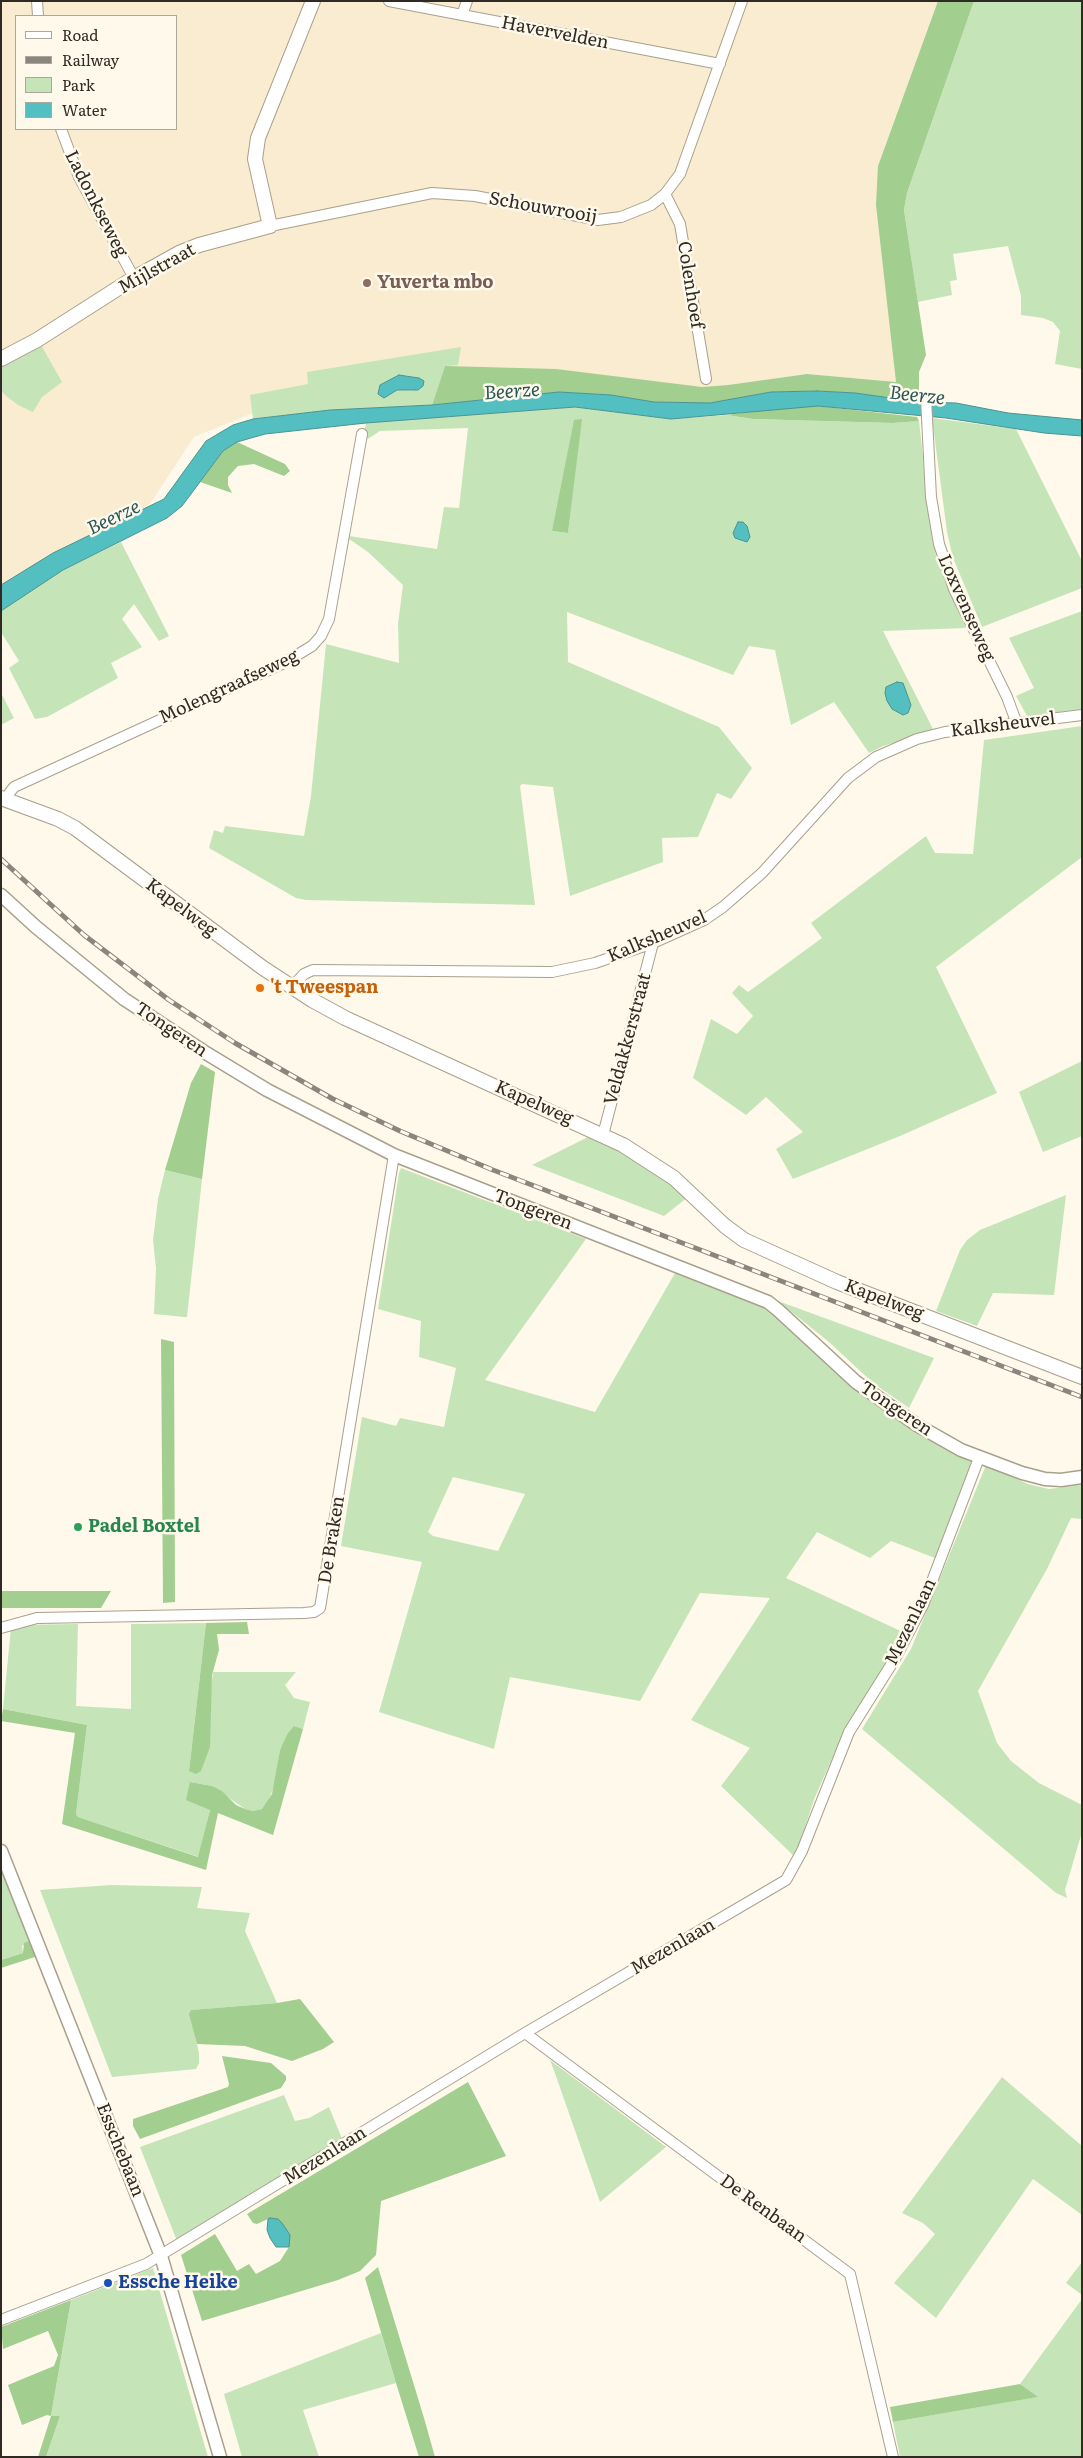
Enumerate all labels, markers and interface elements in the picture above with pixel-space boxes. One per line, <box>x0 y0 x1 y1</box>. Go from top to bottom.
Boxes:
street label: Havervelden <box>499 12 611 54</box>
legend <box>15 15 178 130</box>
text: Road <box>62 23 98 46</box>
text: Railway <box>62 48 119 71</box>
text: Park <box>62 73 95 96</box>
text: Water <box>62 98 107 121</box>
street label: Ladonkseweg <box>60 147 132 261</box>
street label: Schouwrooij <box>487 188 599 228</box>
street label: Mijlstraat <box>115 239 199 299</box>
street label: Colenhoef <box>672 240 708 330</box>
place label: Yuverta mbo <box>377 272 494 294</box>
marker: Yuverta mbo <box>361 277 373 289</box>
water label: Beerze <box>483 379 541 405</box>
water label: Beerze <box>888 382 946 410</box>
water label: Beerze <box>84 496 144 540</box>
street label: Loxvenseweg <box>933 551 999 665</box>
street label: Molengraafseweg <box>156 645 302 729</box>
street label: Kalksheuvel <box>949 708 1057 742</box>
street label: Kapelweg <box>141 874 221 942</box>
street label: Kalksheuvel <box>604 906 710 968</box>
street label: Veldakkerstraat <box>600 970 656 1108</box>
place label: 't Tweespan <box>270 977 379 999</box>
marker: 't Tweespan <box>254 982 266 994</box>
street label: Tongeren <box>131 998 211 1062</box>
street label: Kapelweg <box>492 1076 576 1130</box>
street label: Tongeren <box>491 1185 575 1235</box>
street label: Kapelweg <box>841 1275 927 1325</box>
street label: Tongeren <box>856 1377 936 1441</box>
street label: De Braken <box>314 1495 350 1585</box>
place label: Padel Boxtel <box>88 1516 200 1538</box>
marker: Padel Boxtel <box>72 1521 84 1533</box>
street label: Mezenlaan <box>881 1575 941 1669</box>
street label: Mezenlaan <box>627 1914 719 1980</box>
street label: Esschebaan <box>91 2100 149 2200</box>
street label: Mezenlaan <box>279 2122 371 2190</box>
street label: De Renbaan <box>715 2170 811 2248</box>
place label: Essche Heike <box>118 2272 238 2294</box>
marker: Essche Heike <box>102 2277 114 2289</box>

